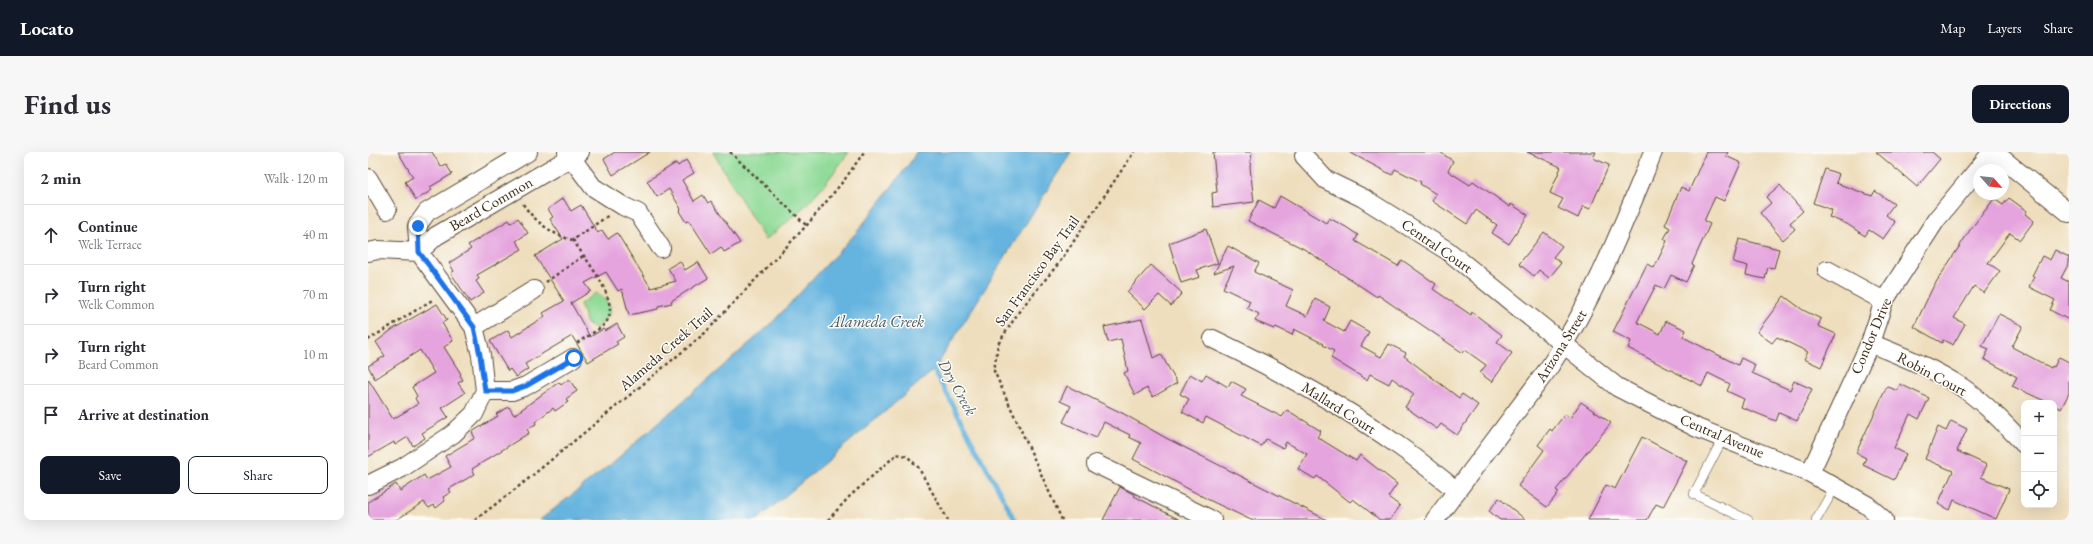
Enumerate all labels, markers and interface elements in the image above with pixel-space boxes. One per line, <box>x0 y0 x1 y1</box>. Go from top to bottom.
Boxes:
text: Locato <box>20 16 74 41</box>
text: Map <box>1940 19 1965 37</box>
text: Layers <box>1987 19 2022 37</box>
text: Share <box>2044 19 2073 37</box>
button: Directions <box>1972 85 2069 123</box>
text: Find us <box>24 86 111 122</box>
north arrow <box>1973 164 2009 200</box>
text: 2 min <box>40 167 81 189</box>
text: Walk · 120 m <box>264 170 328 187</box>
street label: Beard Common <box>446 172 536 235</box>
street label: San Francisco Bay Trail <box>990 211 1083 330</box>
street label: Central Court <box>1398 214 1477 277</box>
text: Continue <box>78 217 138 236</box>
route end <box>409 217 427 235</box>
icon: ahead <box>40 224 62 246</box>
text: 40 m <box>303 226 328 243</box>
text: Welk Terrace <box>78 236 142 253</box>
text: Turn right <box>78 277 146 296</box>
icon: right <box>40 284 62 306</box>
text: 70 m <box>303 286 328 303</box>
street label: Condor Drive <box>1846 295 1895 377</box>
text: Welk Common <box>78 296 155 313</box>
street label: Alameda Creek Trail <box>614 302 717 395</box>
street label: Arizona Street <box>1530 306 1591 386</box>
water label: Alameda Creek <box>829 311 925 332</box>
text: Turn right <box>78 337 146 356</box>
icon: right <box>40 344 62 366</box>
text: 10 m <box>303 346 328 363</box>
street label: Robin Court <box>1894 347 1971 400</box>
route start <box>565 349 583 367</box>
water label: Dry Creek <box>933 354 982 420</box>
text: Beard Common <box>78 356 159 373</box>
street label: Mallard Court <box>1299 377 1380 438</box>
map controls <box>2021 400 2057 508</box>
button: + <box>2021 400 2057 436</box>
icon: arrive <box>40 404 62 426</box>
text: Arrive at destination <box>78 405 209 424</box>
street label: Central Avenue <box>1677 409 1767 462</box>
button: − <box>2021 436 2057 472</box>
button: Save <box>40 456 180 494</box>
button: Share <box>188 456 328 494</box>
button: locate <box>2021 472 2057 508</box>

